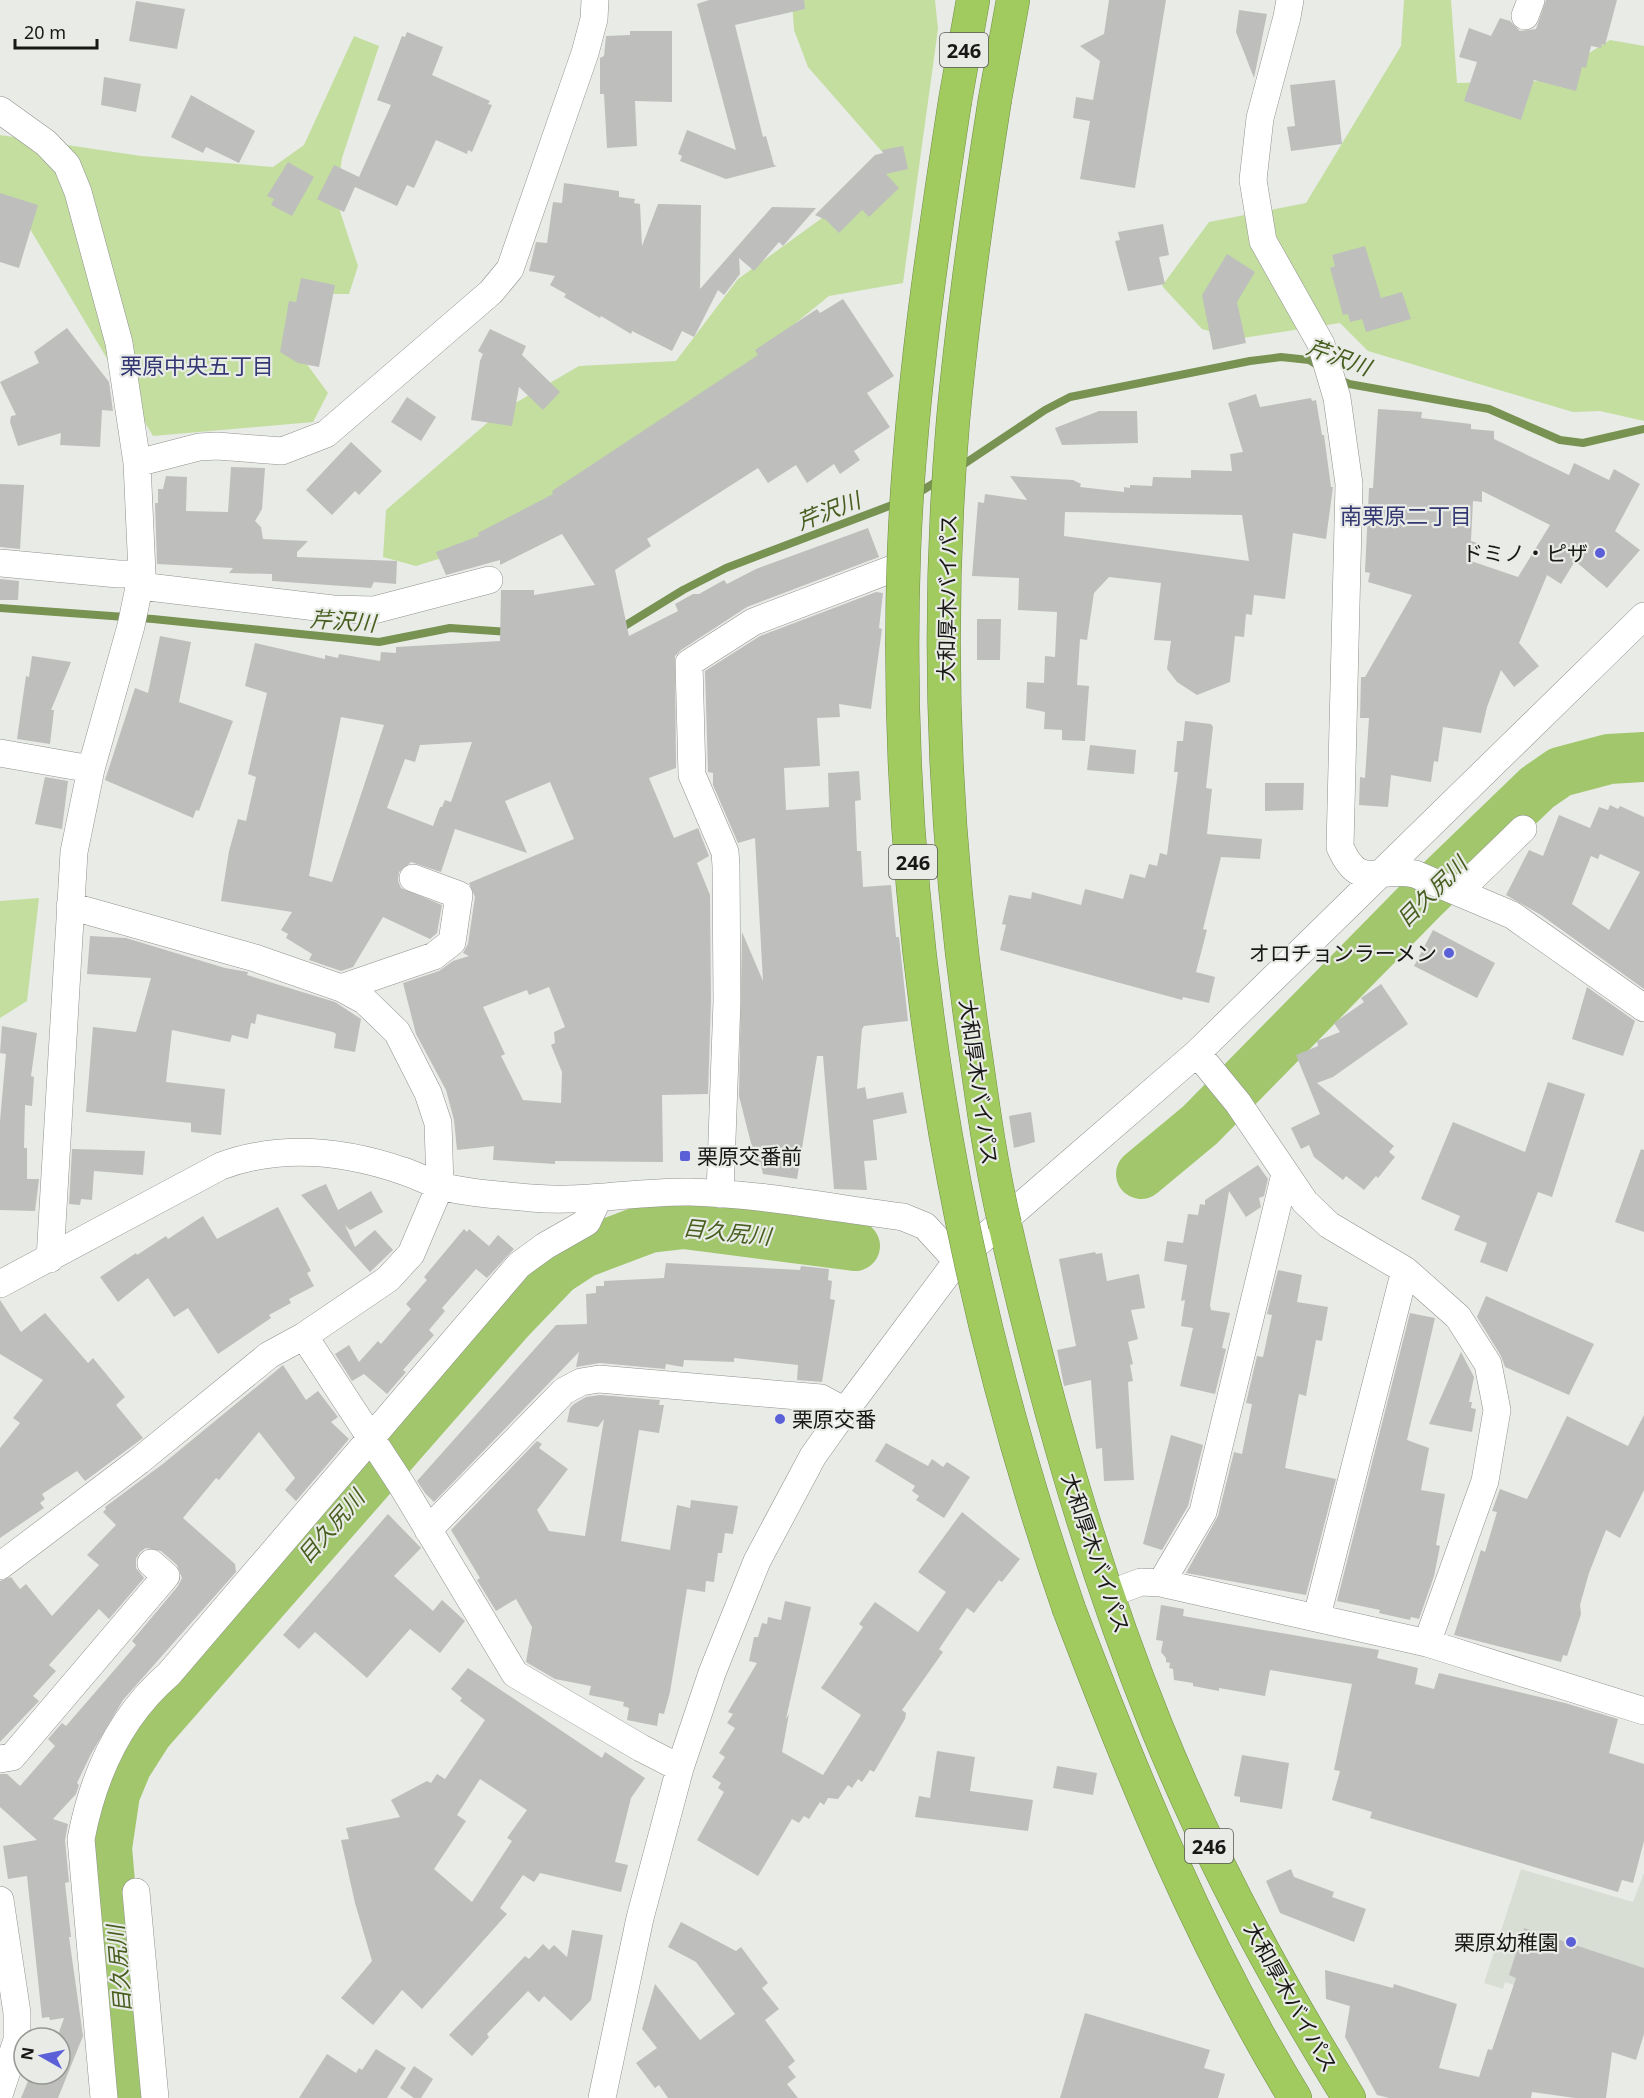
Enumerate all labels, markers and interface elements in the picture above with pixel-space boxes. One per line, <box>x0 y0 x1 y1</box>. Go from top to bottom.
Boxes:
scale bar <box>15 12 98 50</box>
text: 20 m <box>24 20 66 44</box>
road number: 246 <box>940 33 988 67</box>
water label: 芹沢川 <box>1303 331 1377 382</box>
district label: 栗原中央五丁目 <box>120 350 274 380</box>
water label: 芹沢川 <box>792 483 866 536</box>
district label: 南栗原二丁目 <box>1340 500 1472 530</box>
street label: 大和厚木バイパス <box>932 514 962 682</box>
place label: ドミノ・ピザ <box>1462 539 1588 567</box>
marker: ドミノ・ピザ <box>1593 546 1607 560</box>
water label: 芹沢川 <box>309 603 379 637</box>
road number: 246 <box>889 845 937 879</box>
water label: 目久尻川 <box>1389 848 1474 933</box>
place label: オロチョンラーメン <box>1249 939 1437 967</box>
marker: オロチョンラーメン <box>1442 946 1456 960</box>
street label: 大和厚木バイパス <box>953 997 1005 1167</box>
place label: 栗原交番前 <box>697 1142 802 1170</box>
marker: 栗原交番前 <box>678 1149 692 1163</box>
water label: 目久尻川 <box>682 1211 774 1251</box>
place label: 栗原交番 <box>792 1405 876 1433</box>
marker: 栗原交番 <box>773 1412 787 1426</box>
street label: 大和厚木バイパス <box>1055 1469 1137 1637</box>
water label: 目久尻川 <box>290 1481 371 1569</box>
road number: 246 <box>1185 1829 1233 1863</box>
street label: 大和厚木バイパス <box>1238 1917 1344 2077</box>
water label: 目久尻川 <box>99 1922 137 2014</box>
place label: 栗原幼稚園 <box>1454 1928 1559 1956</box>
marker: 栗原幼稚園 <box>1564 1935 1578 1949</box>
north arrow <box>12 2026 72 2086</box>
text: N <box>15 2046 39 2062</box>

